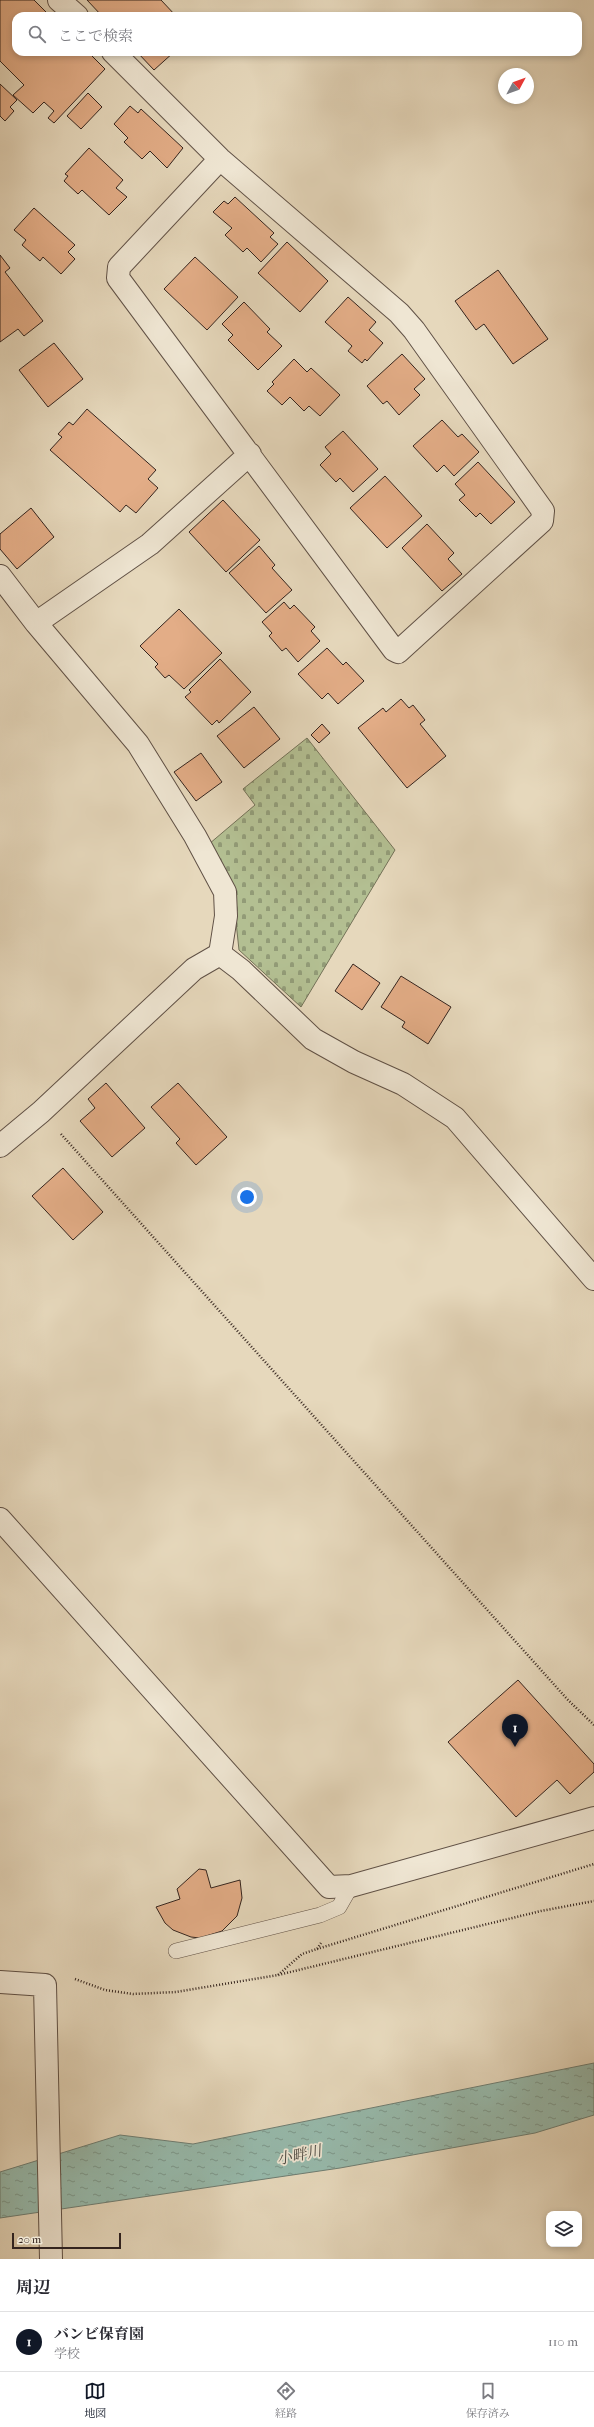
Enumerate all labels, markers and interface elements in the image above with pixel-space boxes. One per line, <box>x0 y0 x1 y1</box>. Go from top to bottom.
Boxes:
search box <box>12 12 582 56</box>
icon: search <box>26 23 48 45</box>
text: ここで検索 <box>58 27 133 45</box>
north arrow <box>498 68 534 104</box>
your location <box>237 1187 257 1207</box>
pin: 1 <box>502 1714 528 1747</box>
water label: 小畔川 <box>275 2141 325 2168</box>
map controls <box>546 2211 582 2247</box>
button: layers <box>546 2211 582 2247</box>
scale bar <box>12 2231 121 2250</box>
text: 20 m <box>18 2233 41 2246</box>
text: 周辺 <box>16 2277 50 2297</box>
text: バンビ保育園 <box>54 2325 144 2343</box>
text: 1 <box>27 2334 31 2349</box>
text: 110 m <box>548 2334 578 2349</box>
text: 学校 <box>54 2346 80 2361</box>
tab: 地図 <box>84 2380 106 2420</box>
tab: 経路 <box>275 2380 297 2420</box>
tab: 保存済み <box>466 2380 510 2420</box>

